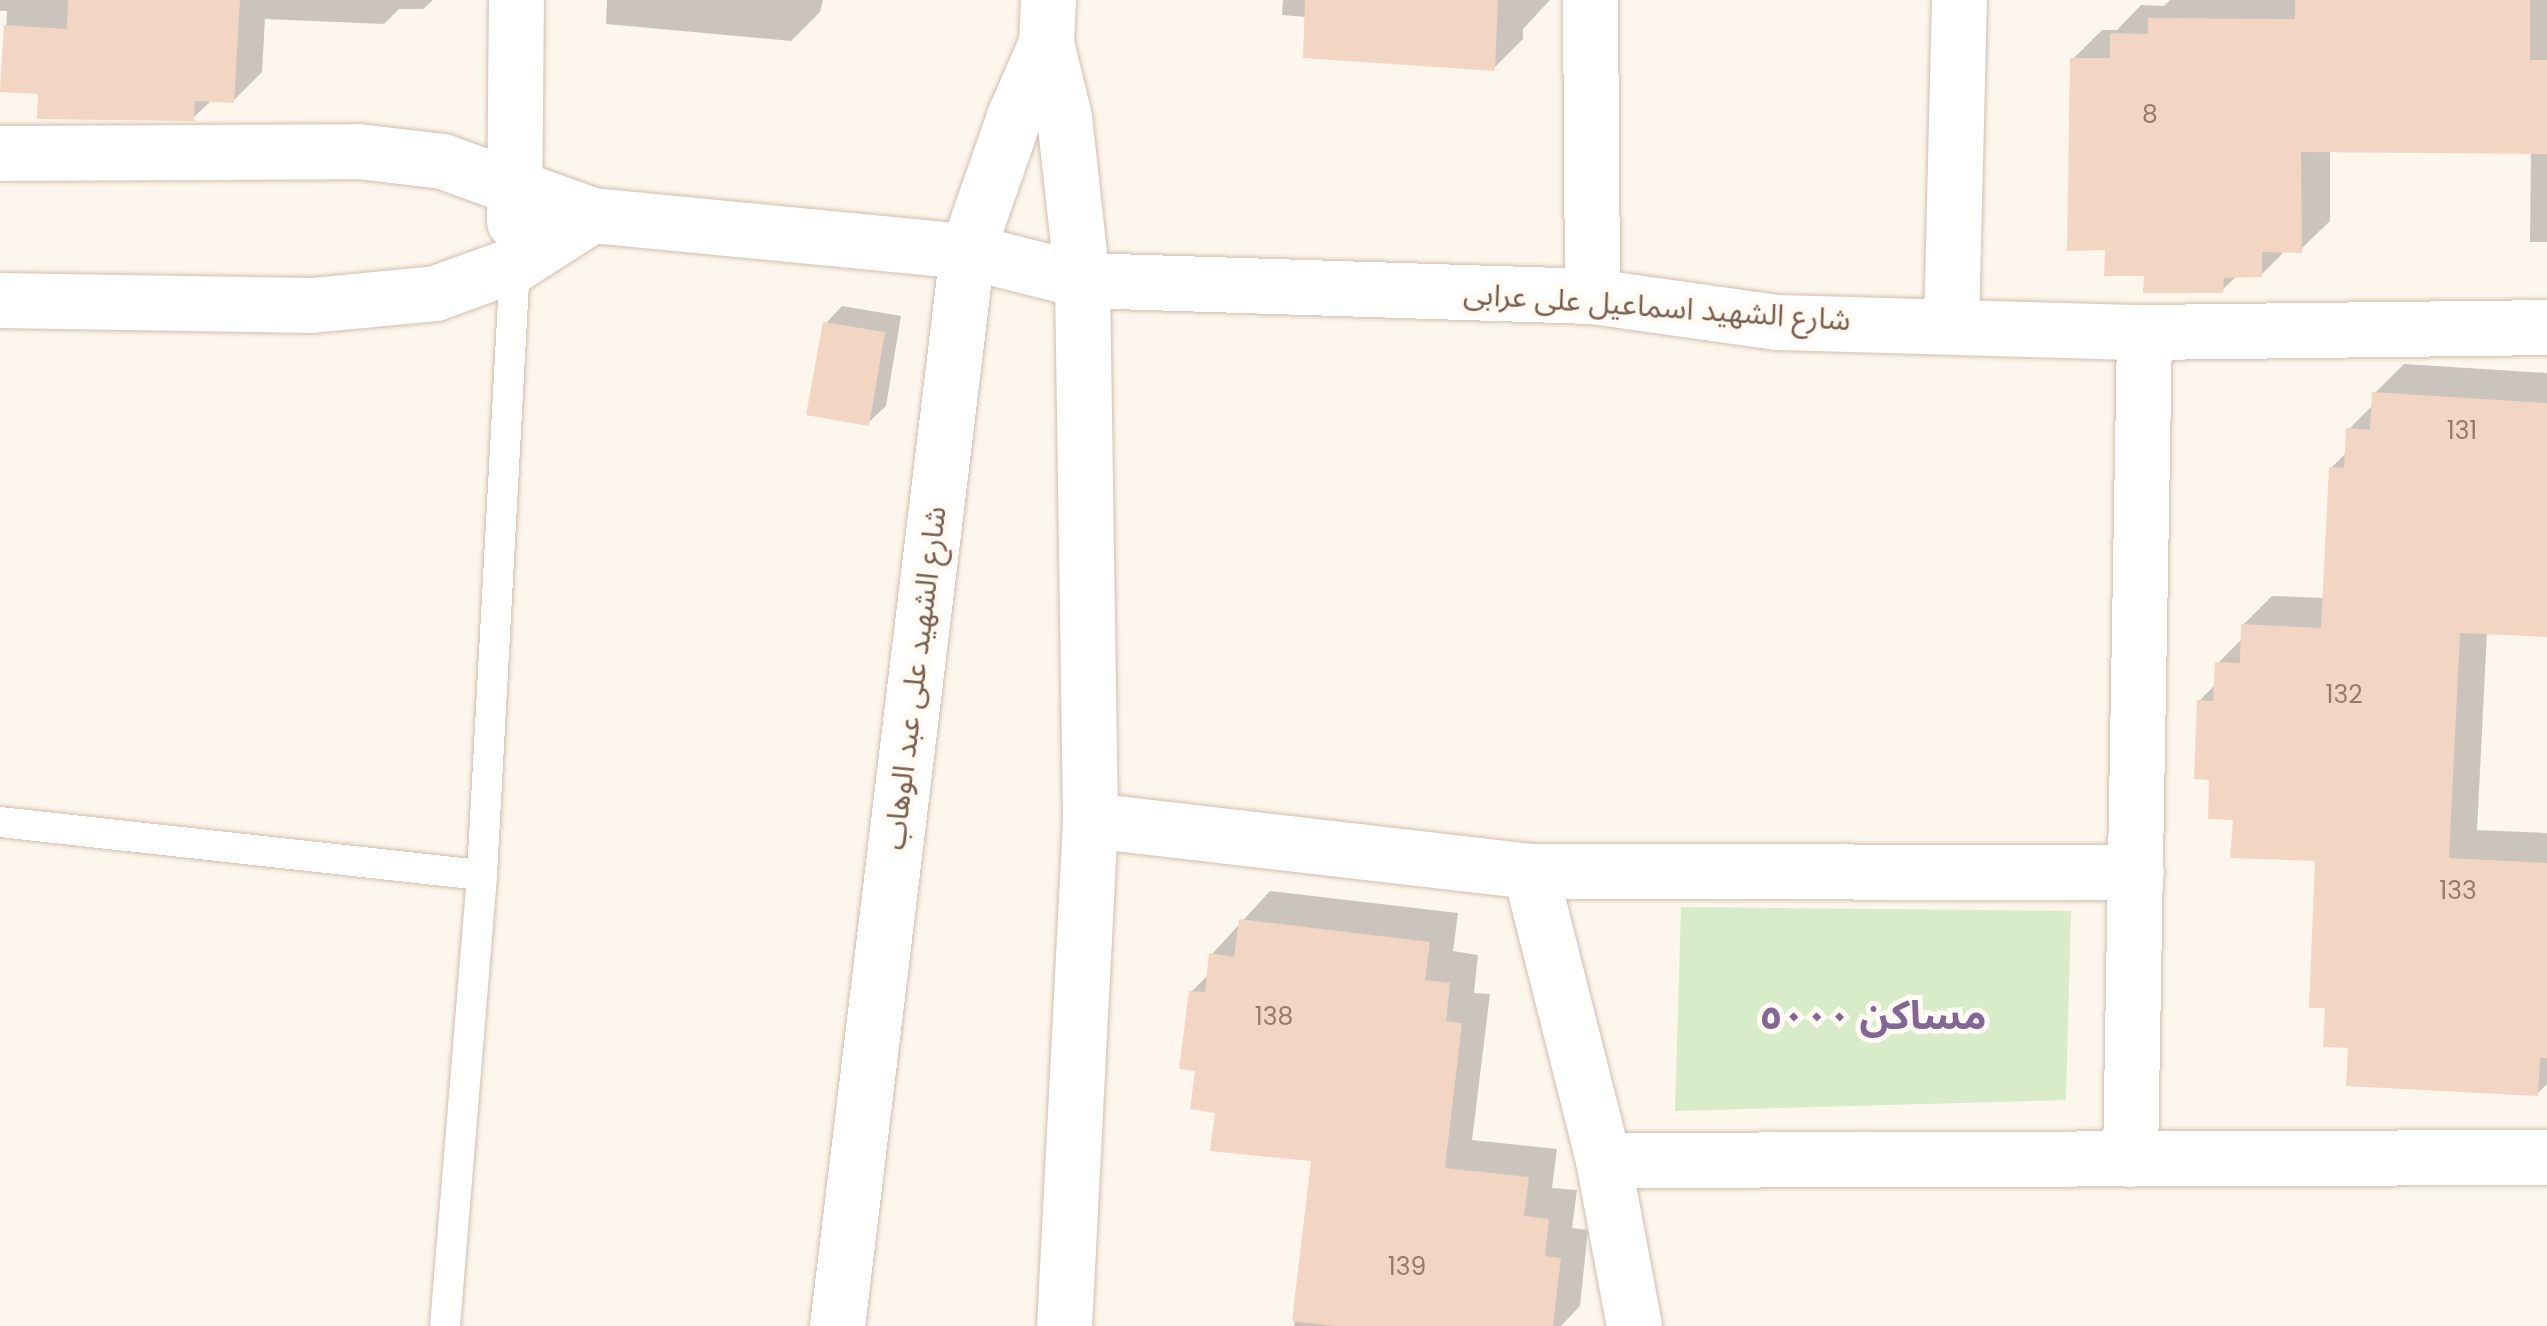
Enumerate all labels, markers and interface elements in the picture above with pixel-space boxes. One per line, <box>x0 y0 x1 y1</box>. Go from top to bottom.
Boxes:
house number: 8 <box>2142 100 2158 130</box>
street label: شارع الشهيد اسماعيل على عرابى <box>1462 276 1852 338</box>
house number: 131 <box>2447 416 2477 446</box>
street label: شارع الشهيد على عبد الوهاب <box>876 504 954 852</box>
house number: 132 <box>2325 680 2363 710</box>
house number: 133 <box>2439 876 2477 906</box>
district label: مساكن ٥٠٠٠ <box>1759 991 1987 1039</box>
house number: 138 <box>1255 1002 1293 1032</box>
house number: 139 <box>1388 1252 1426 1282</box>

